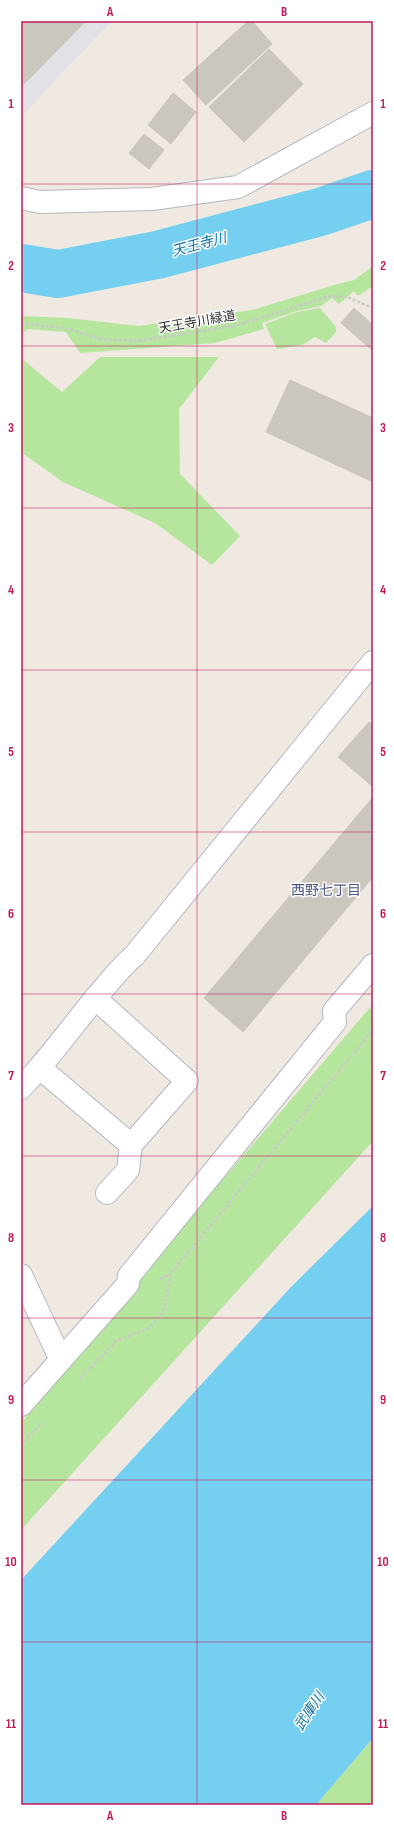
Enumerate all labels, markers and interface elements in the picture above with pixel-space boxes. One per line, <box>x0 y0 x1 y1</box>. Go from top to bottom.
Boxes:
text: A <box>106 4 114 20</box>
text: B <box>281 4 287 20</box>
text: 1 <box>8 96 14 112</box>
text: 1 <box>380 96 386 112</box>
water label: 天王寺川 <box>170 229 230 260</box>
text: 2 <box>8 258 14 274</box>
text: 2 <box>380 258 386 274</box>
street label: 天王寺川緑道 <box>157 307 237 337</box>
text: 3 <box>8 420 14 436</box>
text: 3 <box>380 420 386 436</box>
text: 4 <box>8 582 14 598</box>
text: 4 <box>380 582 386 598</box>
text: 5 <box>8 744 14 760</box>
text: 5 <box>380 744 386 760</box>
district label: 西野七丁目 <box>291 882 361 899</box>
text: 6 <box>8 906 14 922</box>
text: 6 <box>380 906 386 922</box>
text: 7 <box>8 1068 14 1084</box>
text: 7 <box>380 1068 386 1084</box>
text: 8 <box>8 1230 14 1246</box>
text: 8 <box>380 1230 386 1246</box>
text: 9 <box>8 1392 14 1408</box>
text: 9 <box>380 1392 386 1408</box>
text: 10 <box>5 1554 17 1570</box>
text: 10 <box>377 1554 389 1570</box>
water label: 武庫川 <box>291 1687 329 1733</box>
text: 11 <box>6 1716 16 1732</box>
text: 11 <box>378 1716 388 1732</box>
text: A <box>106 1808 114 1824</box>
text: B <box>281 1808 287 1824</box>

